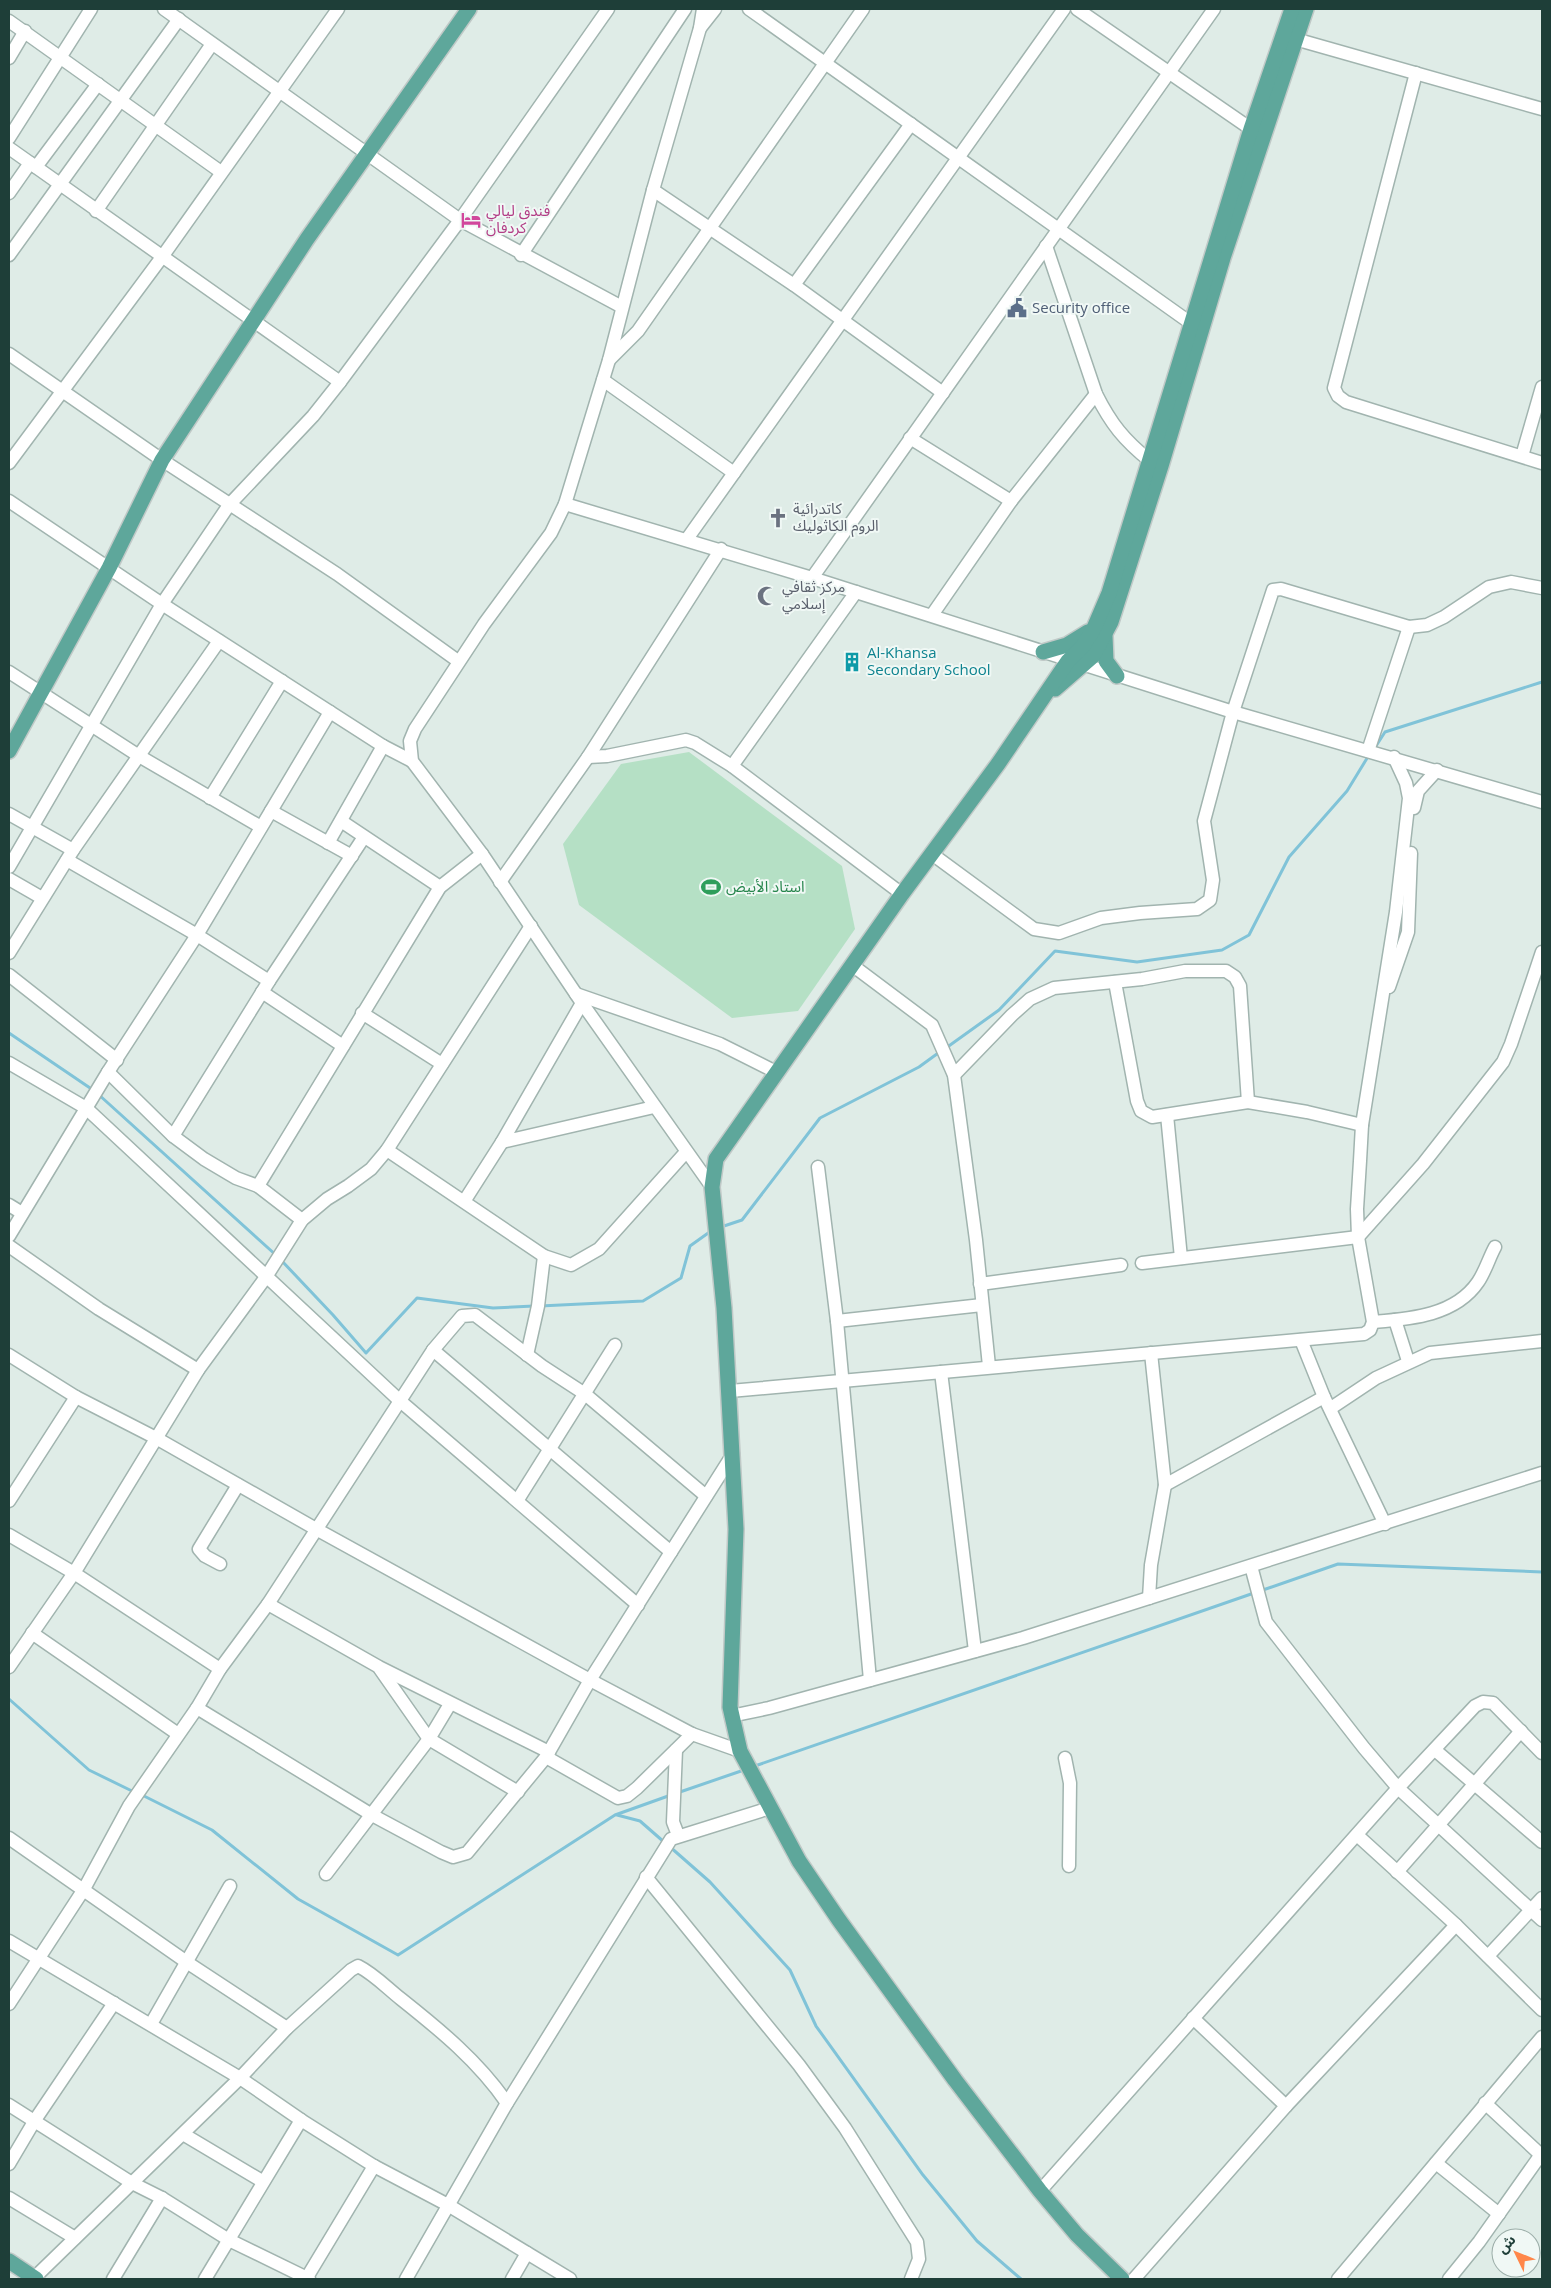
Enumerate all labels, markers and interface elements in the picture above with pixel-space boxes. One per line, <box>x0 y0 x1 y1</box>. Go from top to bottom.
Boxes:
place label: فندق ليالي كردفان <box>486 200 550 237</box>
hotel icon: فندق ليالي كردفان <box>460 209 482 231</box>
public building icon: Security office <box>1006 297 1028 319</box>
place label: Security office <box>1032 297 1130 317</box>
place label: كاتدرائية الروم الكاثوليك <box>793 498 879 537</box>
church icon: كاتدرائية الروم الكاثوليك <box>767 507 789 529</box>
place label: مركز ثقافي إسلامي <box>782 576 845 615</box>
mosque icon: مركز ثقافي إسلامي <box>756 585 778 607</box>
place label: Al-Khansa Secondary School <box>867 642 991 679</box>
building icon: Al-Khansa Secondary School <box>841 651 863 673</box>
sports icon: استاد الأبيض <box>700 876 722 898</box>
place label: استاد الأبيض <box>726 876 805 896</box>
north arrow <box>1491 2228 1541 2278</box>
text: ش <box>1493 2230 1520 2257</box>

